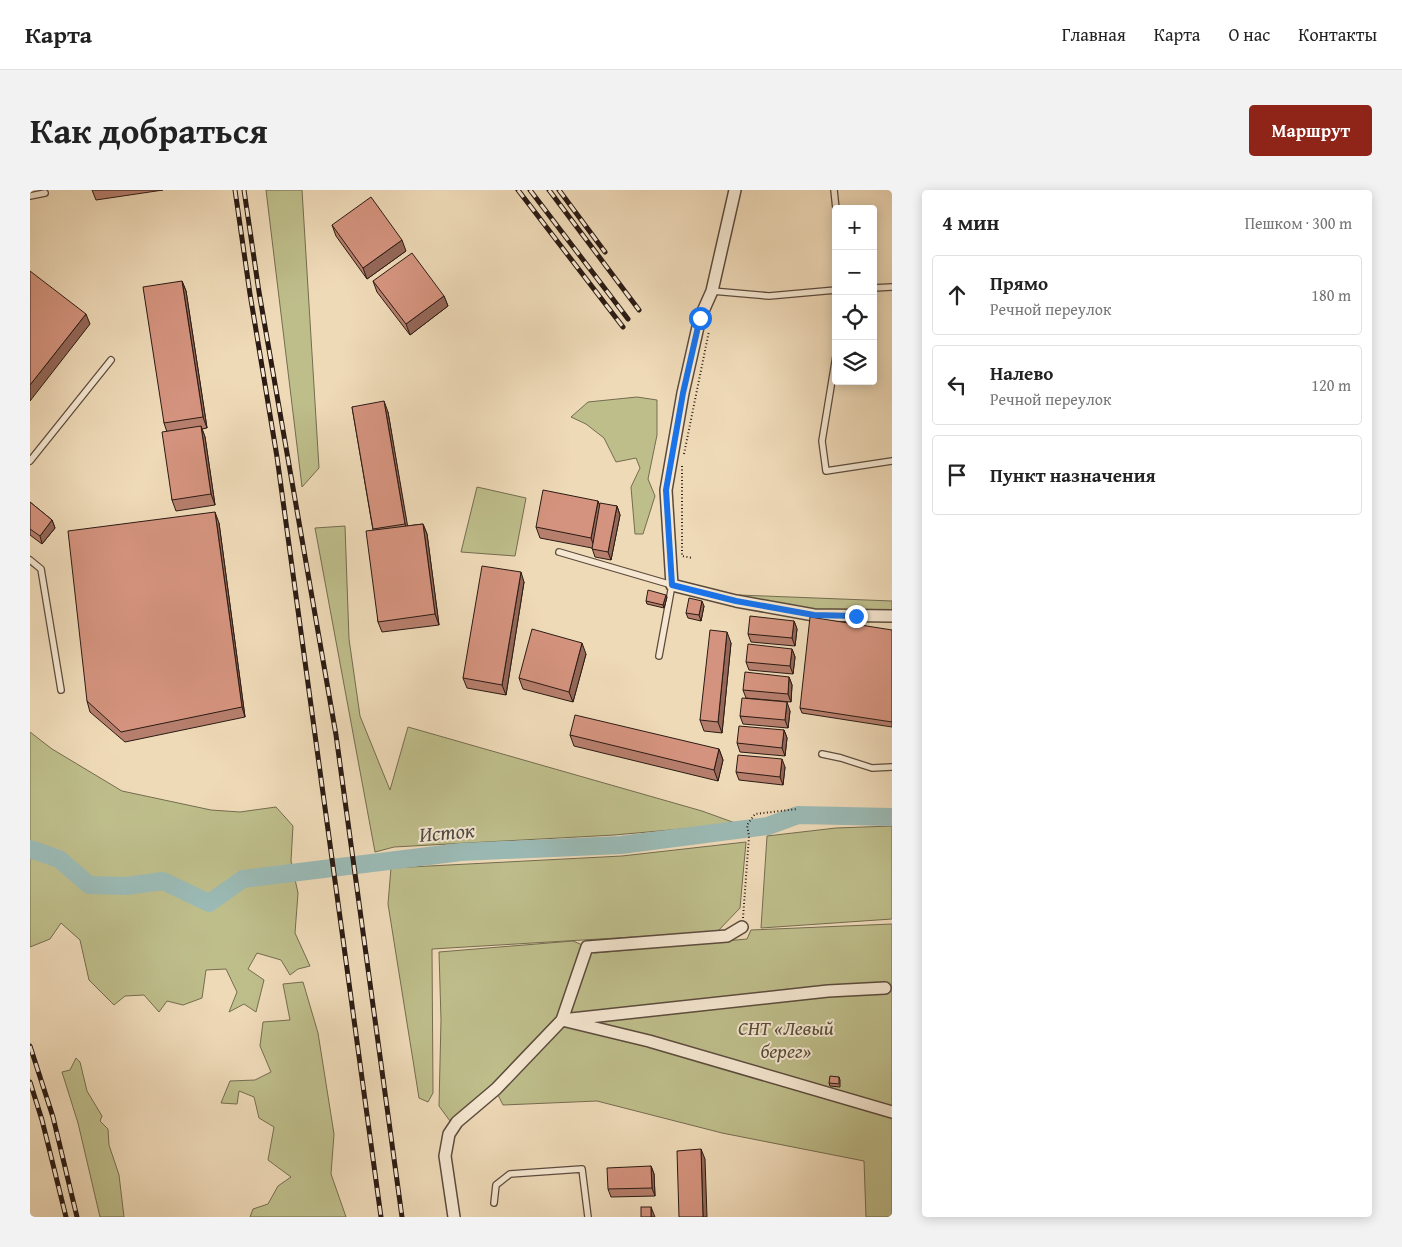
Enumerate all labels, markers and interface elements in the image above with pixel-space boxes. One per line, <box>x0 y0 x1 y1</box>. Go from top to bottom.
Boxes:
text: Карта <box>25 17 92 52</box>
text: Главная <box>1062 21 1126 48</box>
text: Карта <box>1154 21 1200 48</box>
text: О нас <box>1228 21 1270 48</box>
text: Контакты <box>1298 21 1377 48</box>
text: Как добраться <box>30 105 268 156</box>
button: Маршрут <box>1249 105 1372 156</box>
map controls <box>832 205 877 385</box>
button: + <box>832 205 877 250</box>
text: 4 мин <box>942 207 999 238</box>
text: Пешком · 300 m <box>1245 211 1352 235</box>
button: − <box>832 250 877 295</box>
text: Прямо <box>990 269 1048 297</box>
icon: ahead <box>943 281 971 309</box>
text: 180 m <box>1311 283 1351 307</box>
button: locate <box>832 295 877 340</box>
text: Речной переулок <box>990 297 1111 321</box>
route start <box>689 307 712 330</box>
button: layers <box>832 340 877 385</box>
text: Налево <box>990 359 1053 387</box>
icon: left <box>943 371 971 399</box>
text: 120 m <box>1311 373 1351 397</box>
text: Речной переулок <box>990 387 1111 411</box>
icon: arrive <box>943 461 971 489</box>
text: Пункт назначения <box>990 461 1156 489</box>
route end <box>845 605 868 628</box>
water label: Исток <box>418 814 476 850</box>
park label: СНТ «Левый берег» <box>738 1013 834 1065</box>

